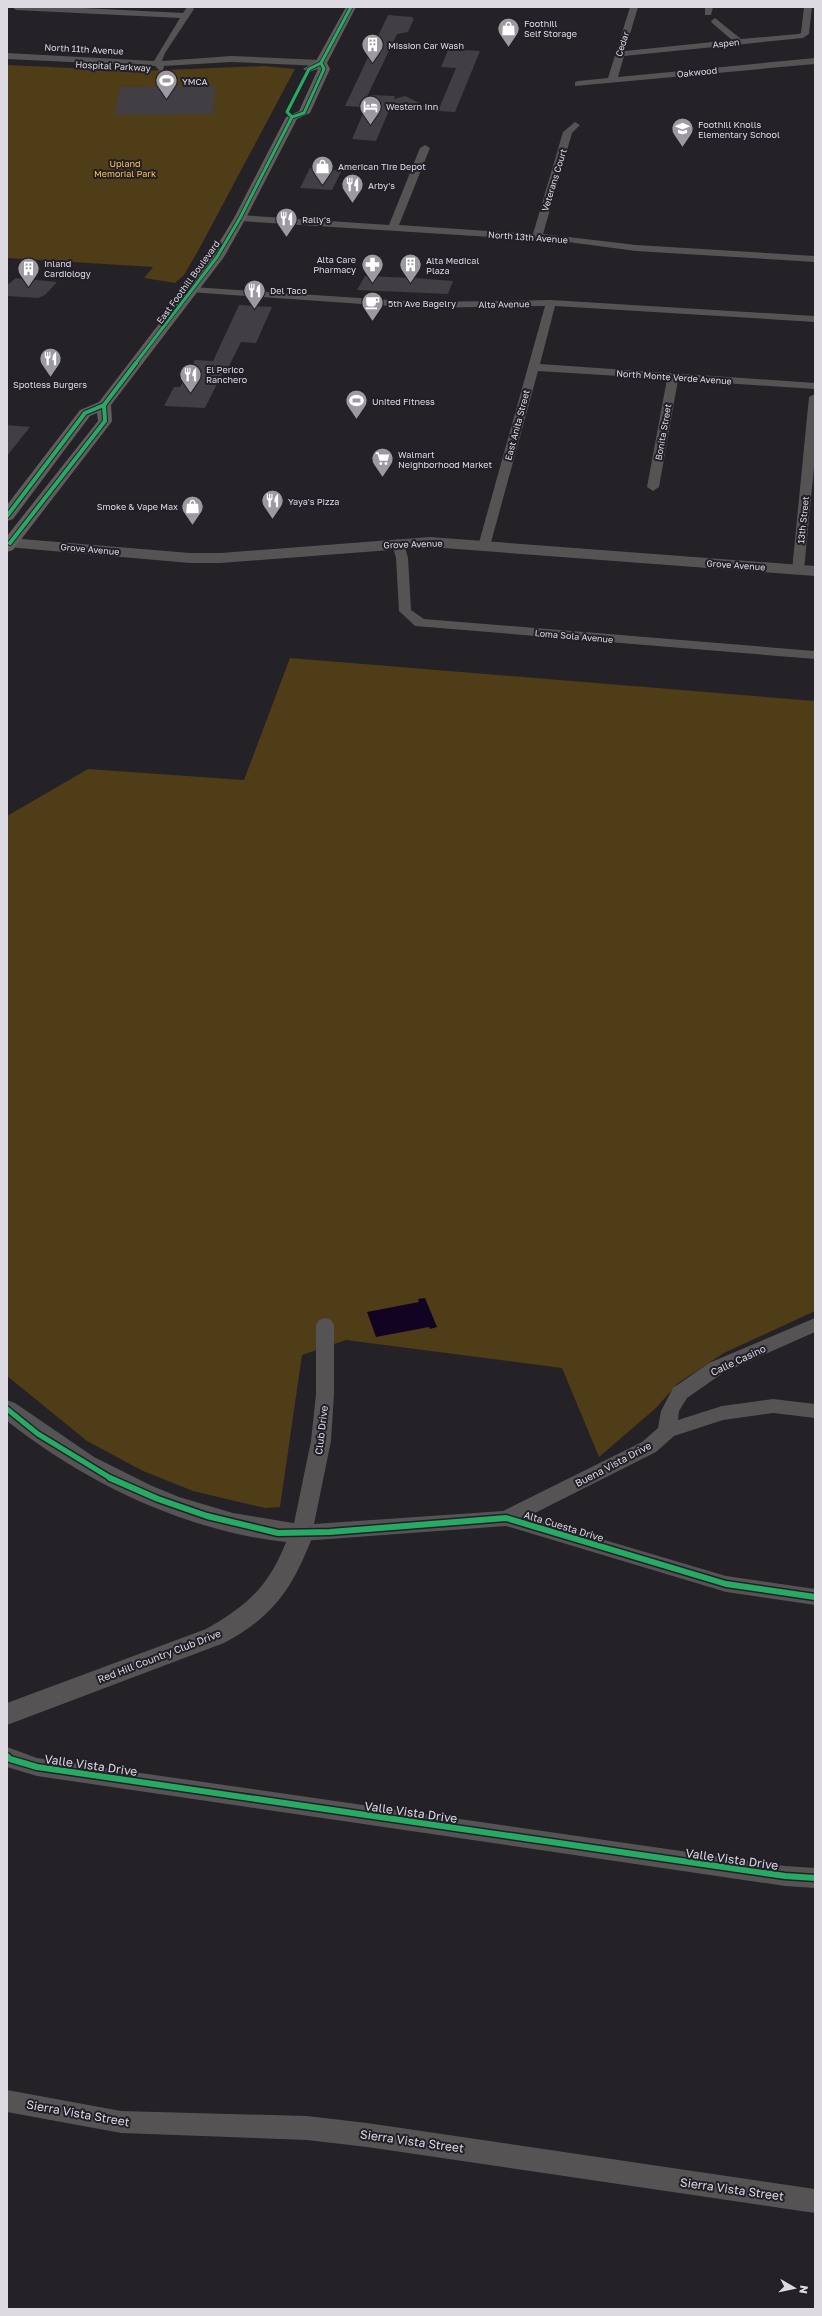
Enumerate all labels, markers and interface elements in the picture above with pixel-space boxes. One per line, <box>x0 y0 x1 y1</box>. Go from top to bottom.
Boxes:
shop icon: Foothill Self Storage <box>495 15 521 48</box>
place label: Foothill Self Storage <box>524 18 577 39</box>
street label: Cedar <box>613 30 631 58</box>
building icon: Mission Car Wash <box>360 32 386 65</box>
street label: Aspen <box>712 36 740 50</box>
place label: Mission Car Wash <box>388 40 464 51</box>
street label: North 11th Avenue <box>44 41 124 57</box>
street label: Hospital Parkway <box>75 59 151 73</box>
street label: Oakwood <box>676 64 718 80</box>
sports icon: YMCA <box>153 68 179 101</box>
place label: YMCA <box>182 76 207 87</box>
hotel icon: Western Inn <box>357 93 383 126</box>
place label: Western Inn <box>386 101 438 112</box>
school or university icon: Foothill Knolls Elementary School <box>670 116 696 149</box>
place label: Foothill Knolls Elementary School <box>698 119 780 140</box>
street label: Veterans Court <box>539 147 569 213</box>
shop icon: American Tire Depot <box>310 153 336 186</box>
park label: Upland Memorial Park <box>94 158 156 179</box>
place label: American Tire Depot <box>338 161 426 172</box>
restaurant icon: Arby's <box>340 172 366 205</box>
place label: Arby's <box>368 180 395 191</box>
restaurant icon: Rally's <box>274 206 300 239</box>
place label: Rally's <box>302 214 331 225</box>
street label: North 13th Avenue <box>488 229 568 245</box>
street label: East Foothill Boulevard <box>154 238 222 326</box>
pharmacy icon: Alta Care Pharmacy <box>359 251 385 284</box>
building icon: Alta Medical Plaza <box>398 252 424 285</box>
place label: Alta Care Pharmacy <box>313 254 356 275</box>
building icon: Inland Cardiology <box>16 255 42 288</box>
place label: Alta Medical Plaza <box>426 255 479 276</box>
place label: Inland Cardiology <box>44 258 91 279</box>
restaurant icon: Del Taco <box>241 277 267 310</box>
place label: Del Taco <box>270 285 307 296</box>
cafe icon: 5th Ave Bagelry <box>359 290 385 323</box>
place label: 5th Ave Bagelry <box>388 298 456 309</box>
street label: Alta Avenue <box>478 298 530 310</box>
restaurant icon: Spotless Burgers <box>37 346 63 379</box>
restaurant icon: El Perico Ranchero <box>178 361 204 394</box>
place label: El Perico Ranchero <box>206 364 247 385</box>
street label: North Monte Verde Avenue <box>616 367 732 387</box>
place label: Spotless Burgers <box>13 379 87 390</box>
sports icon: United Fitness <box>343 388 369 421</box>
street label: East Anita Street <box>502 388 532 462</box>
place label: United Fitness <box>372 396 435 407</box>
street label: Bonita Street <box>653 403 673 461</box>
supermarket icon: Walmart Neighborhood Market <box>370 446 396 479</box>
place label: Walmart Neighborhood Market <box>398 449 493 470</box>
restaurant icon: Yaya's Pizza <box>260 488 286 521</box>
shop icon: Smoke & Vape Max <box>180 493 206 526</box>
street label: 13th Street <box>795 495 811 544</box>
place label: Yaya's Pizza <box>288 496 339 507</box>
place label: Smoke & Vape Max <box>97 501 178 512</box>
street label: Grove Avenue <box>383 537 443 551</box>
street label: Grove Avenue <box>60 541 120 557</box>
street label: Grove Avenue <box>706 557 766 573</box>
street label: Loma Sola Avenue <box>534 627 614 645</box>
street label: Calle Casino <box>708 1342 768 1378</box>
street label: Club Drive <box>312 1405 330 1455</box>
street label: Buena Vista Drive <box>573 1439 653 1489</box>
street label: Alta Cuesta Drive <box>523 1508 605 1544</box>
street label: Red Hill Country Club Drive <box>96 1627 222 1685</box>
street label: Valle Vista Drive <box>44 1751 138 1779</box>
street label: Valle Vista Drive <box>364 1798 458 1826</box>
street label: Valle Vista Drive <box>685 1845 779 1873</box>
street label: Sierra Vista Street <box>25 2097 131 2130</box>
street label: Sierra Vista Street <box>359 2126 465 2156</box>
street label: Sierra Vista Street <box>679 2174 785 2204</box>
north arrow <box>774 2268 814 2308</box>
text: N <box>797 2284 811 2295</box>

